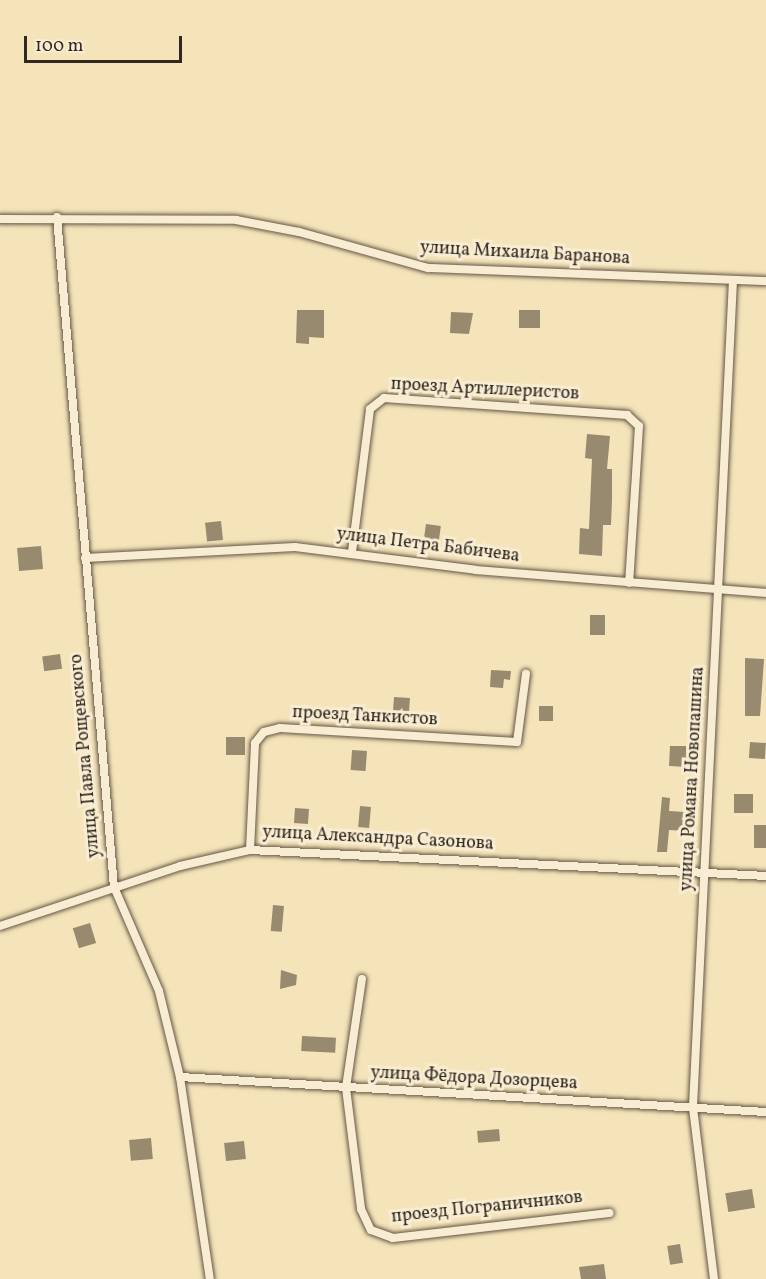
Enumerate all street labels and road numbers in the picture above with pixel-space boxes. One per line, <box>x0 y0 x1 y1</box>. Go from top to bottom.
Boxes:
street label: улица Михаила Баранова <box>419 238 631 270</box>
street label: проезд Артиллеристов <box>390 374 580 406</box>
street label: улица Петра Бабичева <box>335 524 521 568</box>
street label: улица Павла Рощевского <box>66 653 106 859</box>
street label: улица Романа Новопашина <box>676 666 710 892</box>
street label: проезд Танкистов <box>291 702 439 732</box>
street label: улица Александра Сазонова <box>262 822 494 856</box>
street label: улица Фёдора Дозорцева <box>370 1063 578 1095</box>
street label: проезд Пограничников <box>390 1187 584 1229</box>

